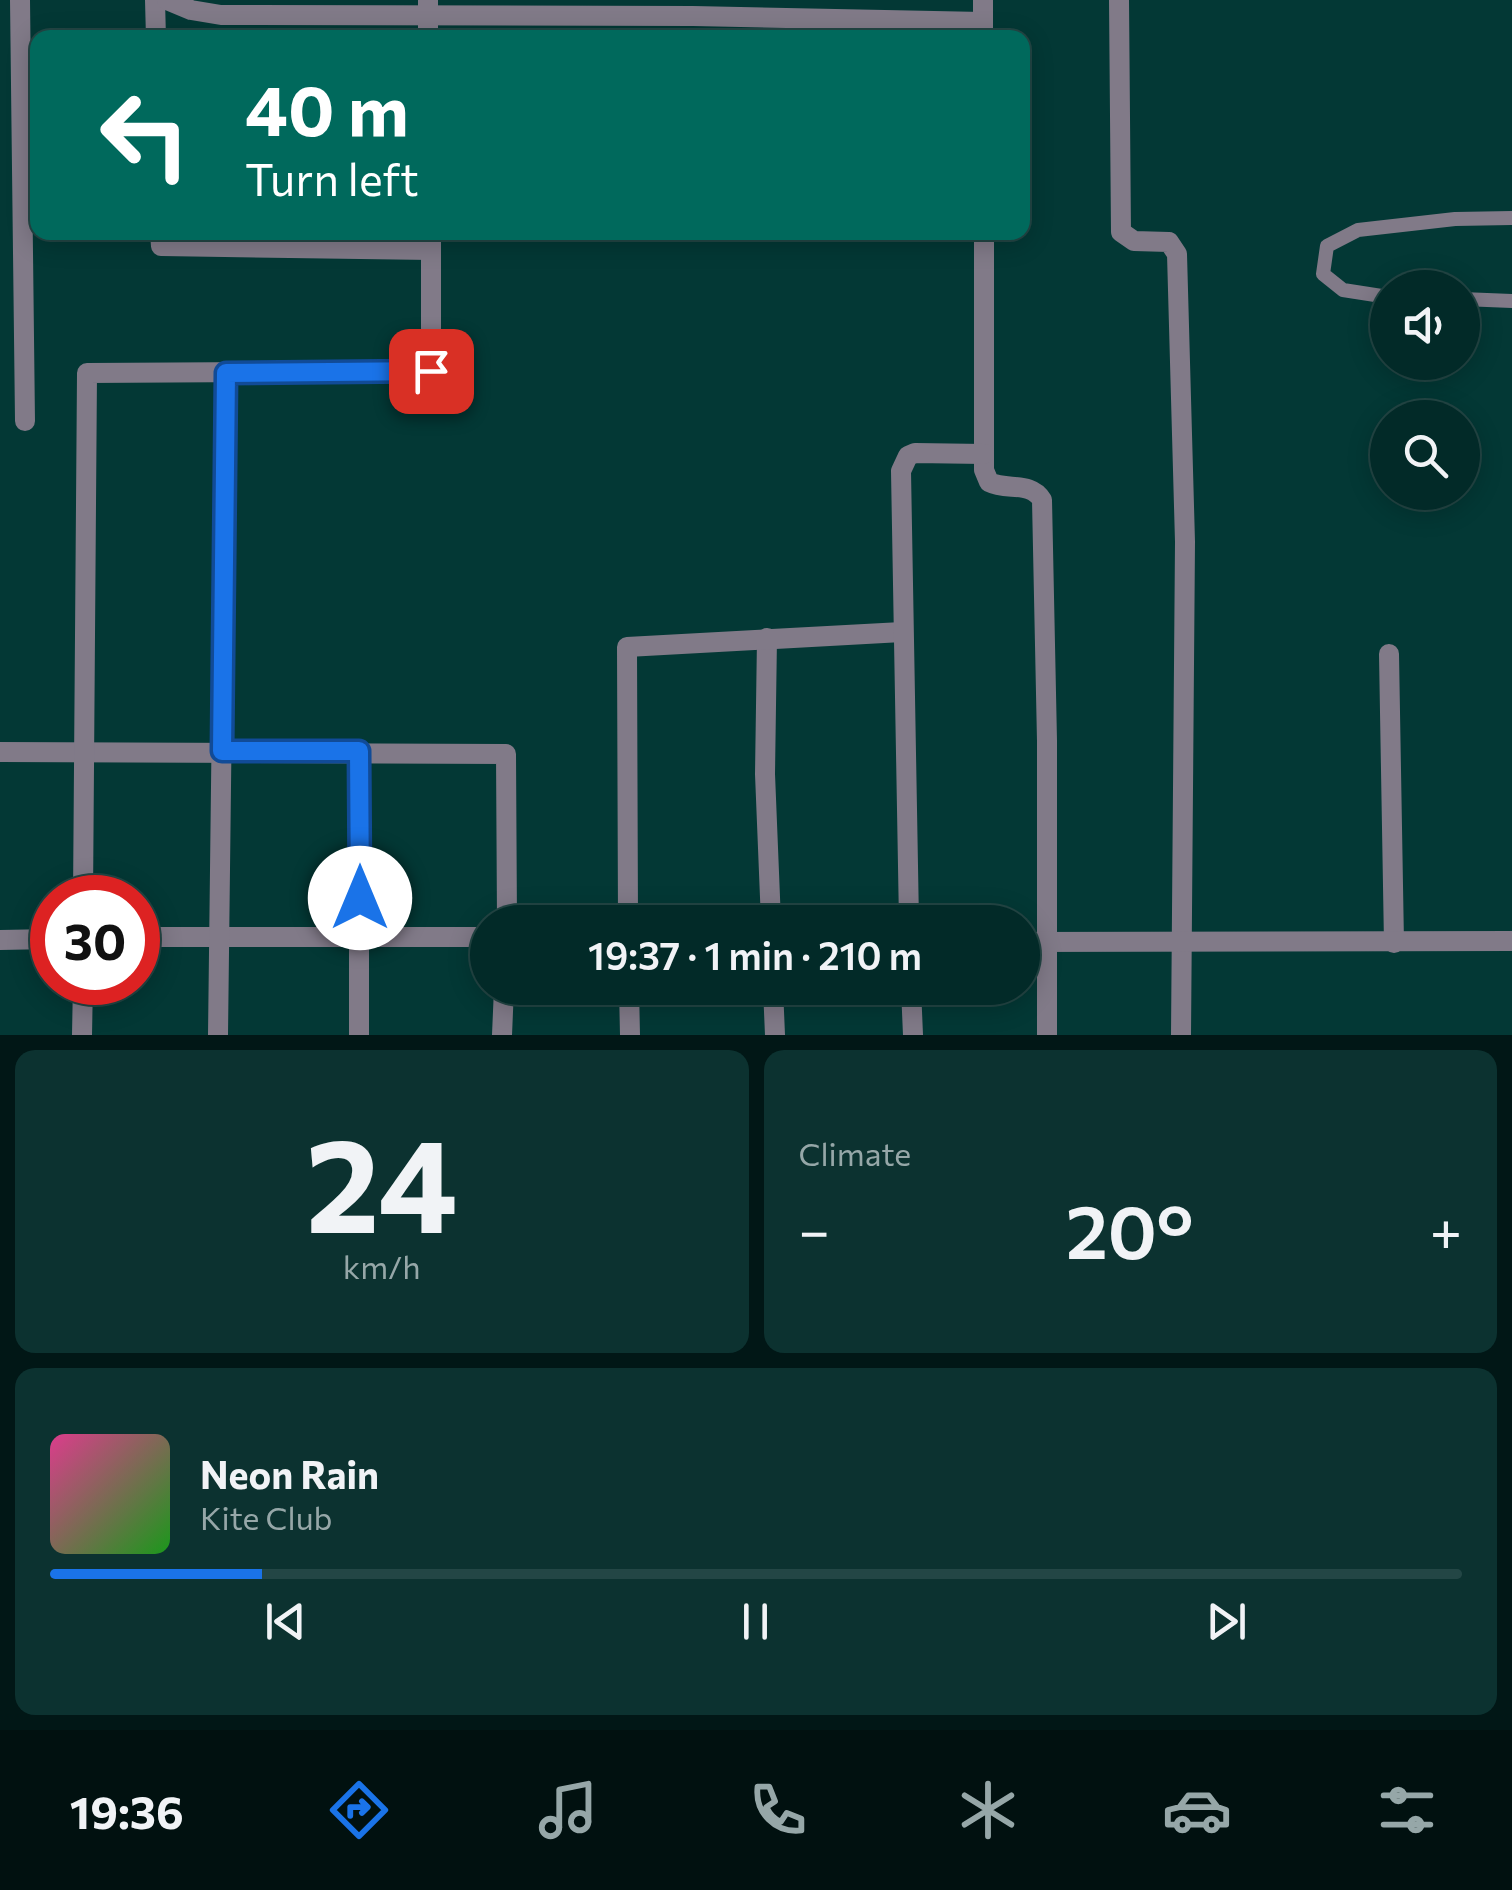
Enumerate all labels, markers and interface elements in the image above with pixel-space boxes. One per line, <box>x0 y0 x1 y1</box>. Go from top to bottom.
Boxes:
text: 40 m <box>245 65 409 150</box>
icon: left <box>80 70 210 200</box>
text: Turn left <box>245 150 419 205</box>
map controls <box>1370 270 1480 510</box>
button: sound <box>1370 270 1480 380</box>
pin <box>389 329 474 414</box>
icon: arrive <box>404 344 459 399</box>
button: search <box>1370 400 1480 510</box>
position arrow <box>308 846 412 950</box>
speed limit sign: 30 <box>30 875 160 1005</box>
text: 19:37 · 1 min · 210 m <box>588 931 922 978</box>
text: 24 <box>306 1101 458 1260</box>
text: Climate <box>799 1133 911 1173</box>
text: 20° <box>1066 1183 1194 1274</box>
text: − <box>799 1195 830 1262</box>
text: + <box>1430 1195 1462 1262</box>
text: km/h <box>343 1246 421 1286</box>
text: Neon Rain <box>200 1450 379 1497</box>
text: Kite Club <box>200 1497 332 1537</box>
icon: previous <box>258 1594 313 1649</box>
icon: pause <box>728 1594 783 1649</box>
icon: next <box>1199 1594 1254 1649</box>
icon: directions <box>324 1775 394 1845</box>
icon: music <box>533 1775 603 1845</box>
icon: phone <box>743 1775 813 1845</box>
icon: climate <box>953 1775 1023 1845</box>
icon: car <box>1162 1775 1232 1845</box>
icon: filters <box>1372 1775 1442 1845</box>
text: 19:36 <box>70 1783 184 1838</box>

